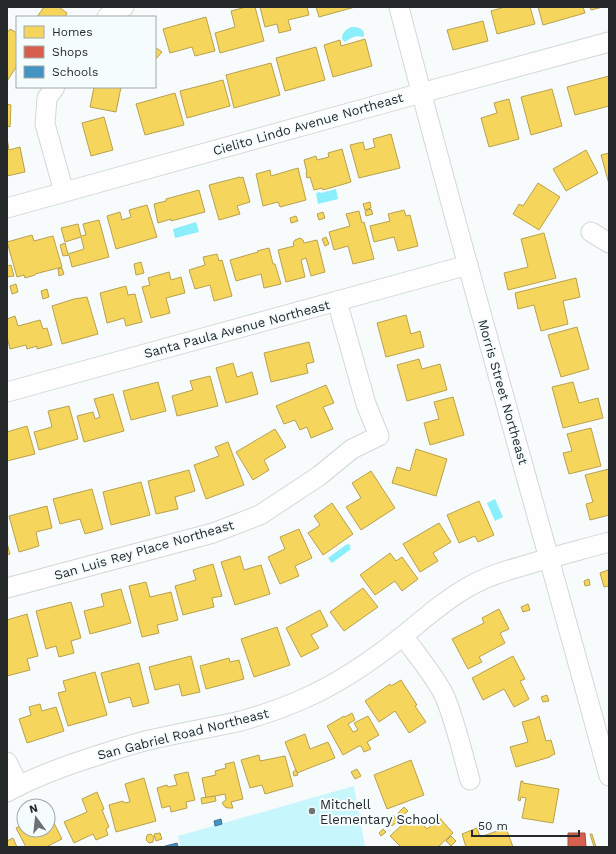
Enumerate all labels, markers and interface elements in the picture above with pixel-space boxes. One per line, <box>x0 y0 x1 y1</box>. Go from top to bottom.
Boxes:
legend <box>16 16 156 88</box>
text: Homes <box>52 25 93 39</box>
text: Shops <box>52 45 88 59</box>
text: Schools <box>52 65 98 79</box>
street label: Cielito Lindo Avenue Northeast <box>211 89 405 158</box>
street label: Santa Paula Avenue Northeast <box>142 297 332 361</box>
street label: Morris Street Northeast <box>475 318 531 467</box>
street label: San Luis Rey Place Northeast <box>52 517 236 583</box>
street label: San Gabriel Road Northeast <box>96 705 271 763</box>
place label: Mitchell Elementary School <box>320 797 440 827</box>
north arrow <box>16 798 56 838</box>
text: N <box>28 801 39 816</box>
marker: Mitchell Elementary School <box>307 806 317 816</box>
scale bar <box>472 812 579 838</box>
text: 50 m <box>478 819 508 833</box>

